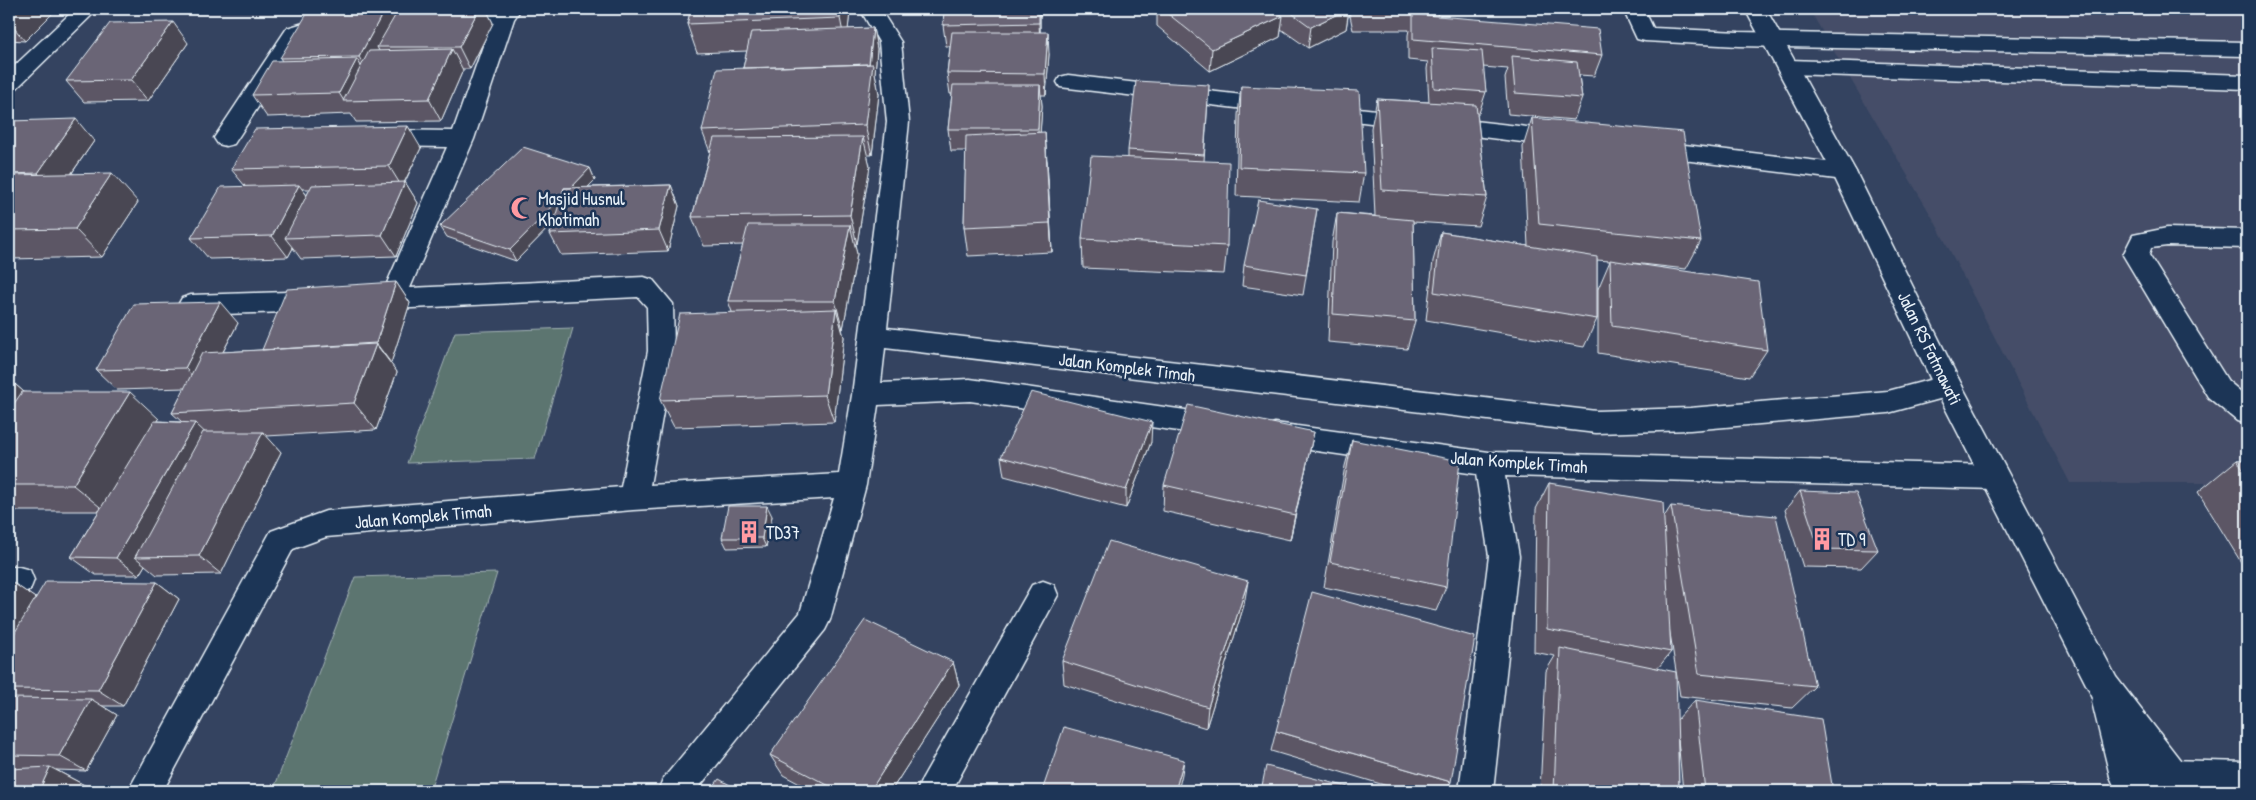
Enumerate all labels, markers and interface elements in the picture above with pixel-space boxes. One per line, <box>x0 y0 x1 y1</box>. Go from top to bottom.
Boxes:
place label: Masjid Husnul Khotimah <box>538 186 625 232</box>
mosque icon: Masjid Husnul Khotimah <box>509 195 535 221</box>
street label: Jalan RS Fatmawati <box>1892 287 1968 409</box>
street label: Jalan Komplek Timah <box>1057 346 1197 388</box>
street label: Jalan Komplek Timah <box>1450 445 1589 479</box>
street label: Jalan Komplek Timah <box>354 498 493 534</box>
building icon: TD37 <box>736 519 762 545</box>
place label: TD37 <box>766 520 800 545</box>
building icon: TD 9 <box>1809 526 1835 552</box>
place label: TD 9 <box>1838 527 1866 552</box>

